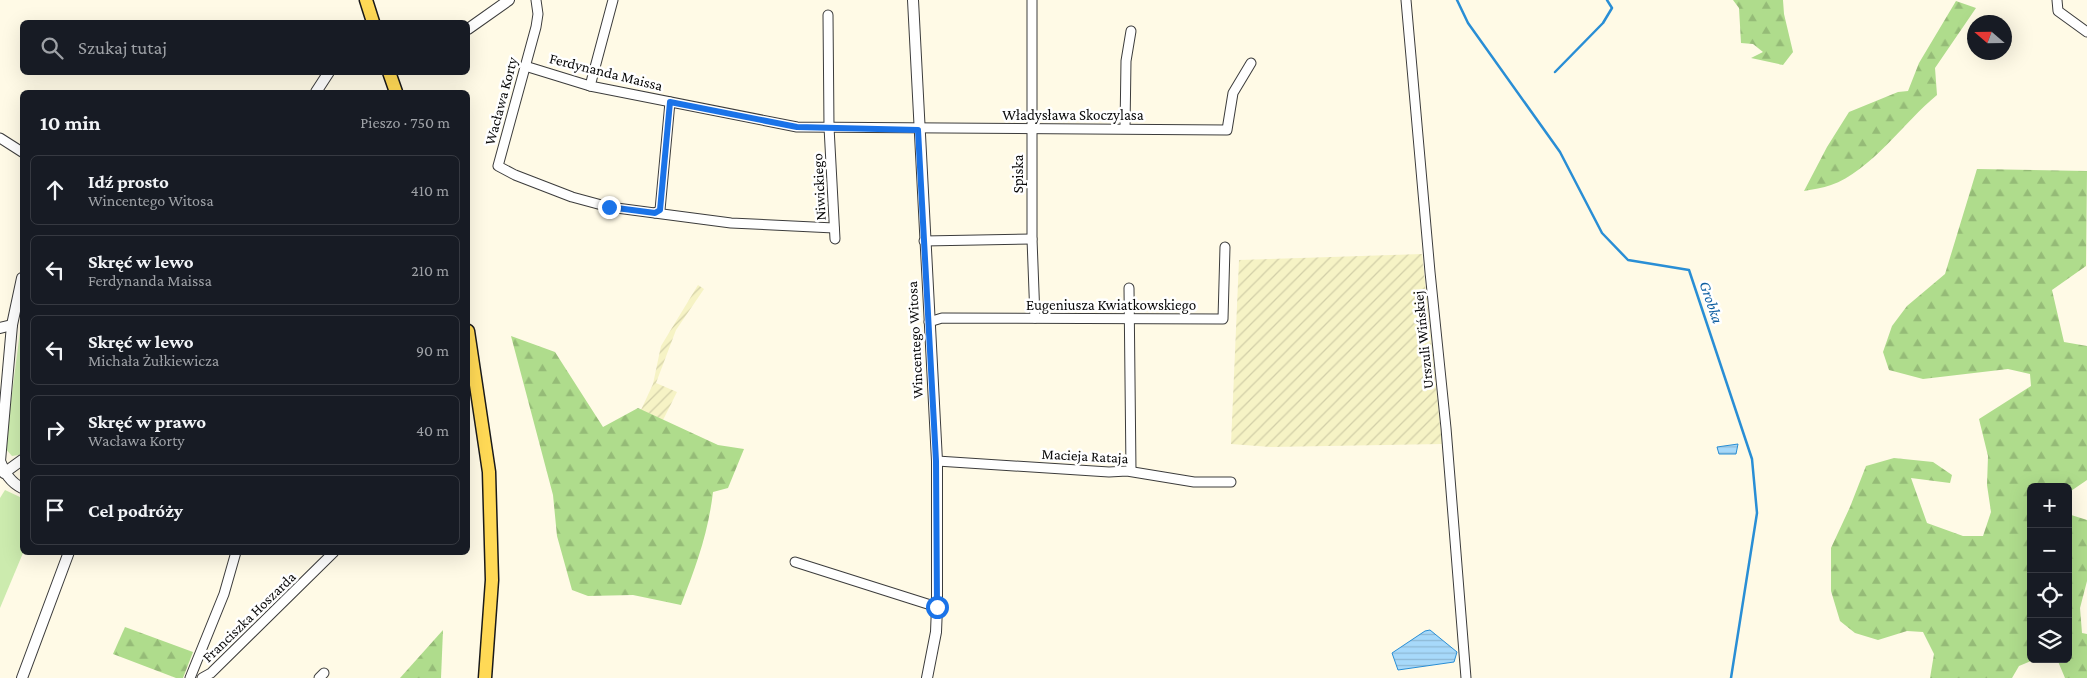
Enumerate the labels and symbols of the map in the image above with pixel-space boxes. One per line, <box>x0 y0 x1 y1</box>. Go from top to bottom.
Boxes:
north arrow <box>1967 15 2012 60</box>
street label: Ferdynanda Maissa <box>547 50 664 95</box>
street label: Wacława Korty <box>482 55 521 147</box>
street label: Władysława Skoczylasa <box>1002 107 1144 124</box>
street label: Niwickiego <box>809 153 830 221</box>
street label: Spiska <box>1010 155 1027 193</box>
route end <box>598 196 621 219</box>
water label: Grobka <box>1696 279 1727 326</box>
street label: Wincentego Witosa <box>904 281 927 399</box>
street label: Urszuli Wińskiej <box>1410 290 1437 390</box>
street label: Eugeniusza Kwiatkowskiego <box>1026 297 1196 314</box>
street label: Macieja Rataja <box>1041 446 1129 467</box>
street label: Franciszka Hoszarda <box>199 569 299 665</box>
route start <box>926 596 949 619</box>

